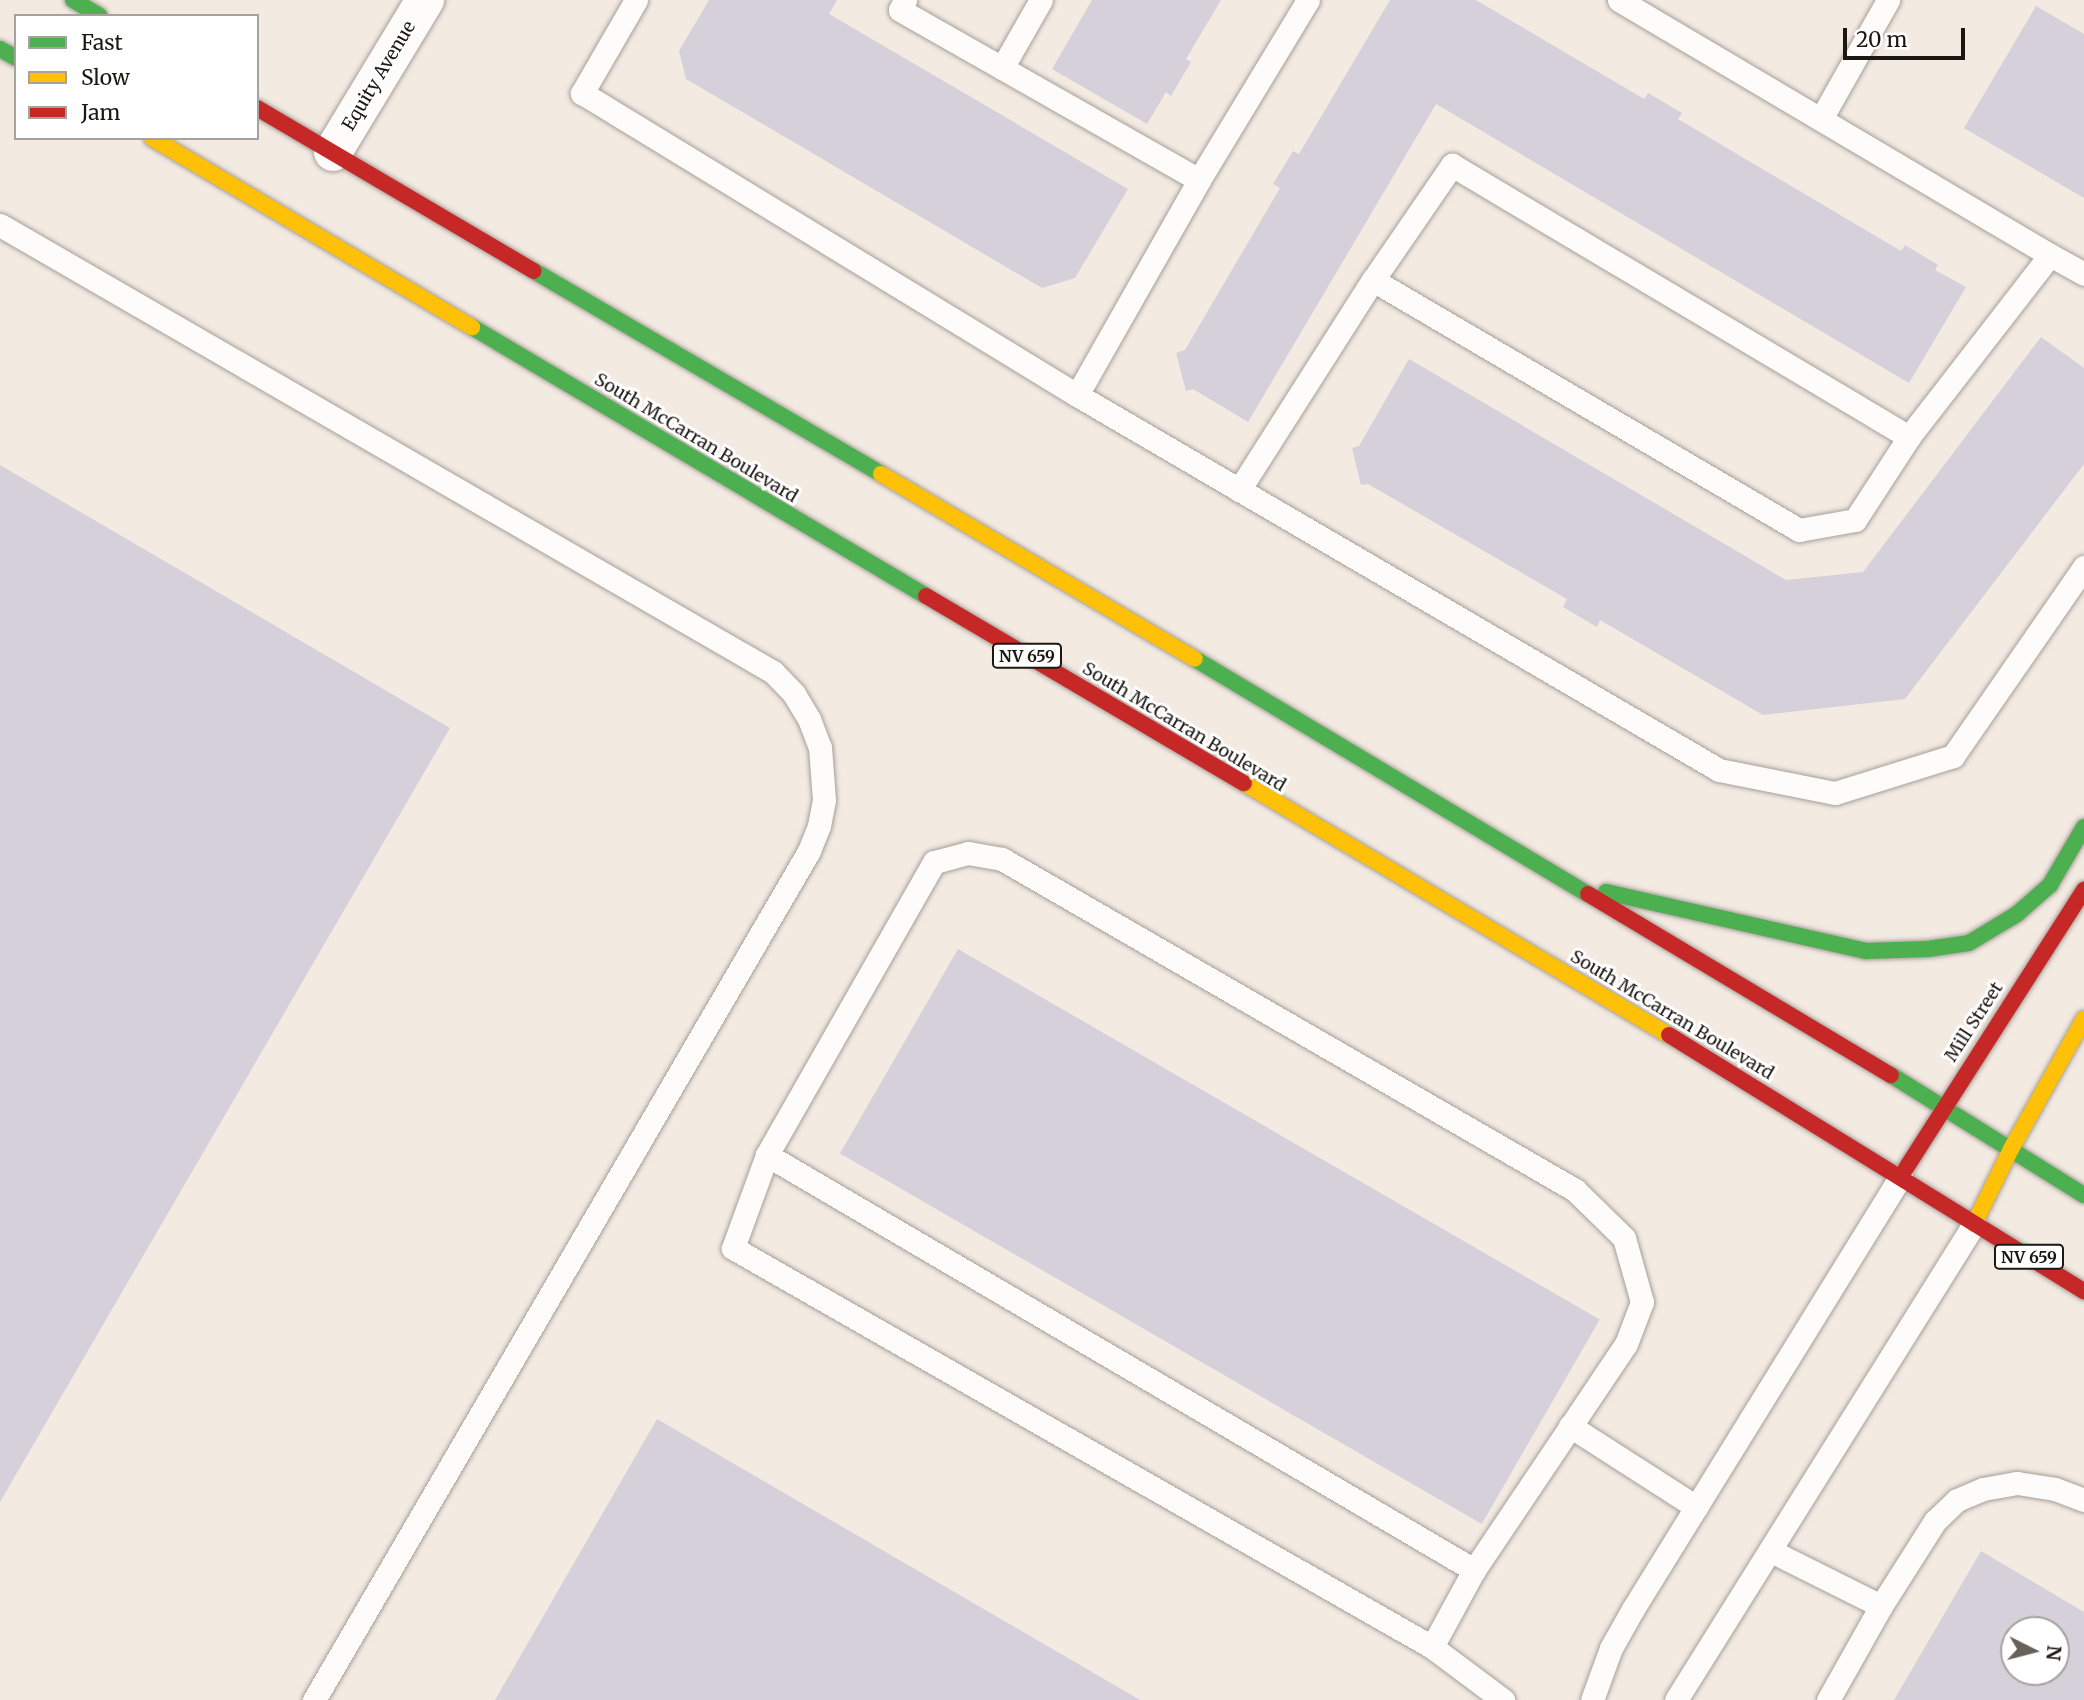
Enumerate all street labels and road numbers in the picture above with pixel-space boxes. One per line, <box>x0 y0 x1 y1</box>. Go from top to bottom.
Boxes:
street label: Equity Avenue <box>338 17 420 135</box>
street label: South McCarran Boulevard <box>590 369 802 507</box>
road number: NV 659 <box>990 643 1064 668</box>
street label: South McCarran Boulevard <box>1078 658 1290 796</box>
street label: South McCarran Boulevard <box>1566 946 1778 1084</box>
street label: Mill Street <box>1940 978 2008 1066</box>
road number: NV 659 <box>1992 1245 2066 1270</box>

